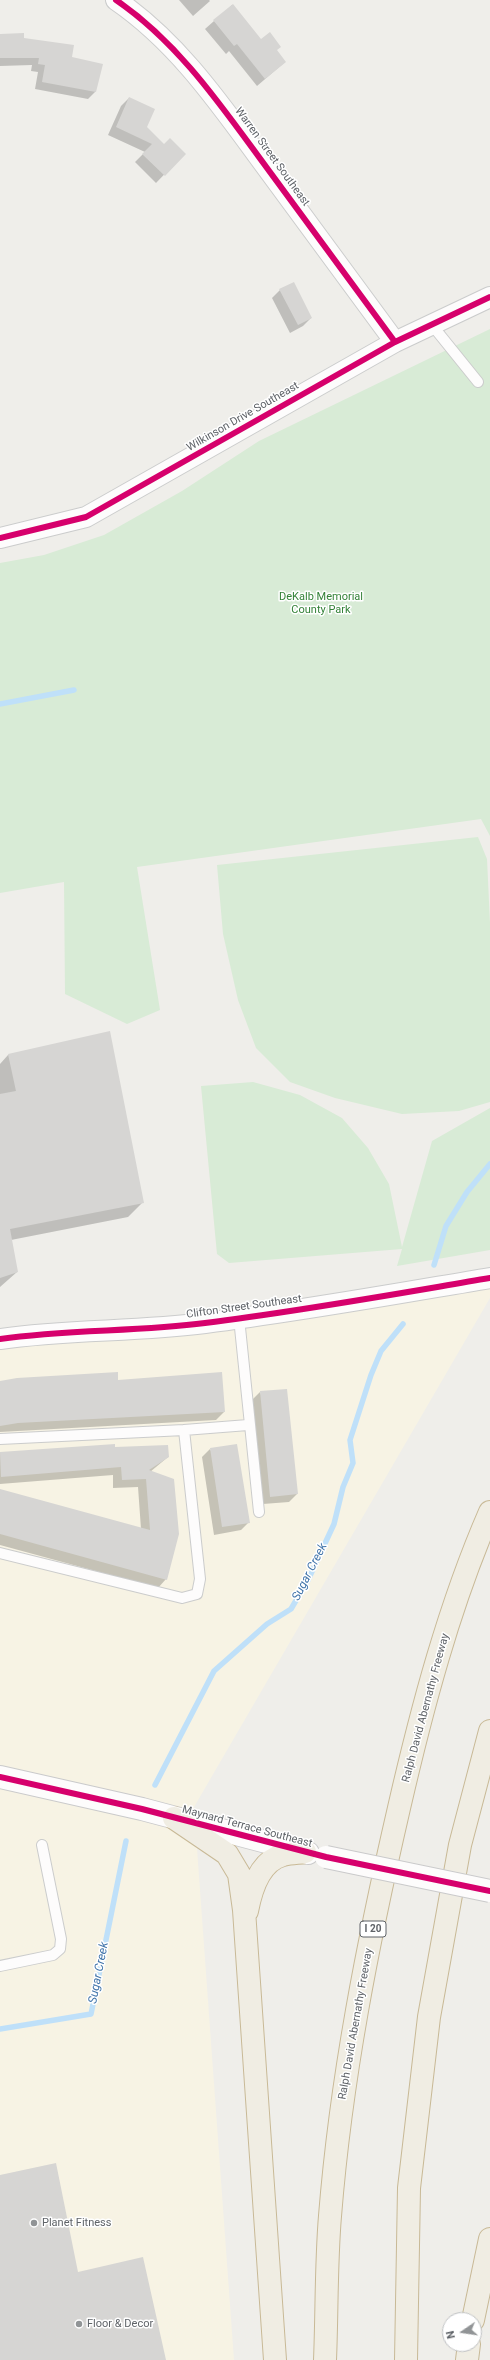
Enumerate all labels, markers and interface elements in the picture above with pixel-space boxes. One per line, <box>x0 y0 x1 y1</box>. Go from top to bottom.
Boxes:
street label: Warren Street Southeast <box>232 105 312 209</box>
street label: Wilkinson Drive Southeast <box>185 379 301 455</box>
park label: DeKalb Memorial County Park <box>279 590 363 616</box>
street label: Clifton Street Southeast <box>186 1292 302 1322</box>
water label: Sugar Creek <box>289 1541 331 1603</box>
street label: Ralph David Abernathy Freeway <box>400 1632 452 1784</box>
street label: Maynard Terrace Southeast <box>180 1803 314 1851</box>
road number: I 20 <box>360 1921 386 1937</box>
water label: Sugar Creek <box>86 1941 112 2005</box>
street label: Ralph David Abernathy Freeway <box>336 1947 376 2101</box>
place label: Planet Fitness <box>42 2216 111 2230</box>
marker: Planet Fitness <box>29 2218 39 2228</box>
north arrow <box>442 2312 482 2352</box>
place label: Floor & Decor <box>87 2317 153 2331</box>
marker: Floor & Decor <box>74 2319 84 2329</box>
text: N <box>444 2329 458 2340</box>

